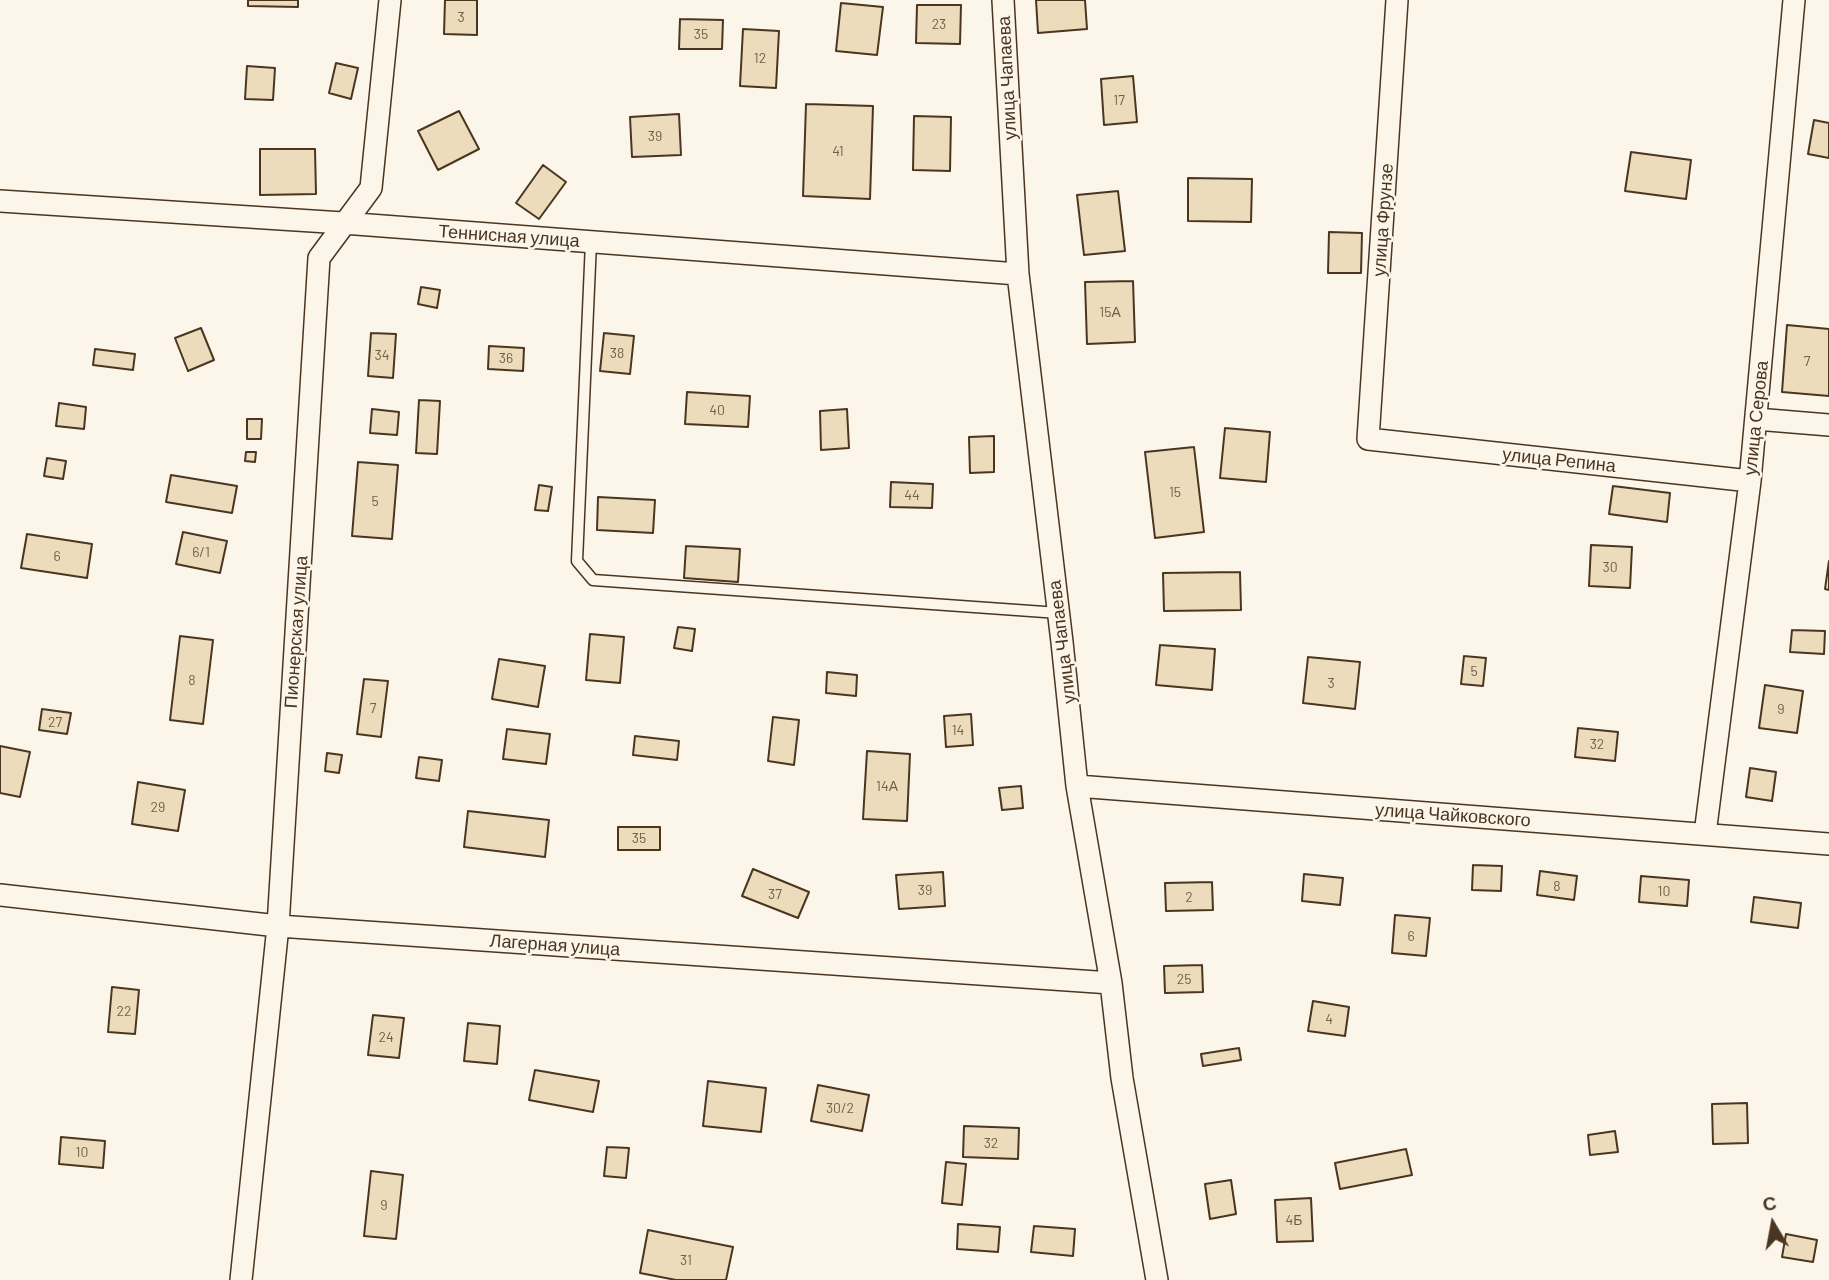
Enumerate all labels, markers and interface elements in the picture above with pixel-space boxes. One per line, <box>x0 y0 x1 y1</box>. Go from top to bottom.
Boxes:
house number: 3 <box>457 9 465 25</box>
street label: улица Чапаева <box>993 15 1021 141</box>
house number: 23 <box>932 16 946 32</box>
house number: 35 <box>694 26 708 42</box>
house number: 12 <box>754 50 766 66</box>
house number: 17 <box>1113 92 1125 108</box>
house number: 39 <box>648 128 662 144</box>
house number: 41 <box>832 143 844 159</box>
street label: улица Фрунзе <box>1368 163 1398 277</box>
street label: Теннисная улица <box>438 220 580 252</box>
house number: 15А <box>1099 304 1121 320</box>
house number: 38 <box>610 345 624 361</box>
house number: 34 <box>375 347 389 363</box>
house number: 36 <box>499 350 513 366</box>
house number: 7 <box>1804 353 1810 369</box>
street label: улица Серова <box>1739 359 1773 477</box>
house number: 40 <box>709 402 725 418</box>
street label: улица Репина <box>1501 443 1617 477</box>
house number: 15 <box>1169 484 1181 500</box>
house number: 44 <box>904 487 920 503</box>
house number: 5 <box>371 493 379 509</box>
house number: 6/1 <box>192 544 210 560</box>
house number: 6 <box>53 548 61 564</box>
street label: Пионерская улица <box>280 555 312 709</box>
house number: 30 <box>1602 559 1618 575</box>
street label: улица Чапаева <box>1044 579 1080 705</box>
house number: 5 <box>1470 663 1478 679</box>
house number: 8 <box>188 672 196 688</box>
house number: 3 <box>1327 675 1335 691</box>
house number: 7 <box>370 700 376 716</box>
house number: 9 <box>1777 701 1785 717</box>
house number: 27 <box>48 714 62 730</box>
house number: 14 <box>952 722 964 738</box>
house number: 32 <box>1590 736 1604 752</box>
house number: 14А <box>876 778 898 794</box>
house number: 29 <box>151 799 165 815</box>
street label: улица Чайковского <box>1375 799 1531 831</box>
house number: 35 <box>632 830 646 846</box>
house number: 8 <box>1553 878 1561 894</box>
house number: 39 <box>918 882 932 898</box>
house number: 10 <box>1658 883 1670 899</box>
house number: 37 <box>768 886 782 902</box>
house number: 2 <box>1185 889 1193 905</box>
house number: 6 <box>1407 928 1415 944</box>
street label: Лагерная улица <box>489 930 621 960</box>
house number: 25 <box>1177 971 1191 987</box>
house number: 22 <box>116 1003 132 1019</box>
house number: 4 <box>1325 1011 1333 1027</box>
house number: 24 <box>378 1029 394 1045</box>
house number: 30/2 <box>826 1100 854 1116</box>
house number: 32 <box>984 1135 998 1151</box>
house number: 10 <box>76 1144 88 1160</box>
north arrow <box>1738 1189 1808 1259</box>
text: С <box>1760 1190 1778 1215</box>
house number: 9 <box>380 1197 388 1213</box>
house number: 4Б <box>1286 1212 1302 1228</box>
house number: 31 <box>680 1252 692 1268</box>

